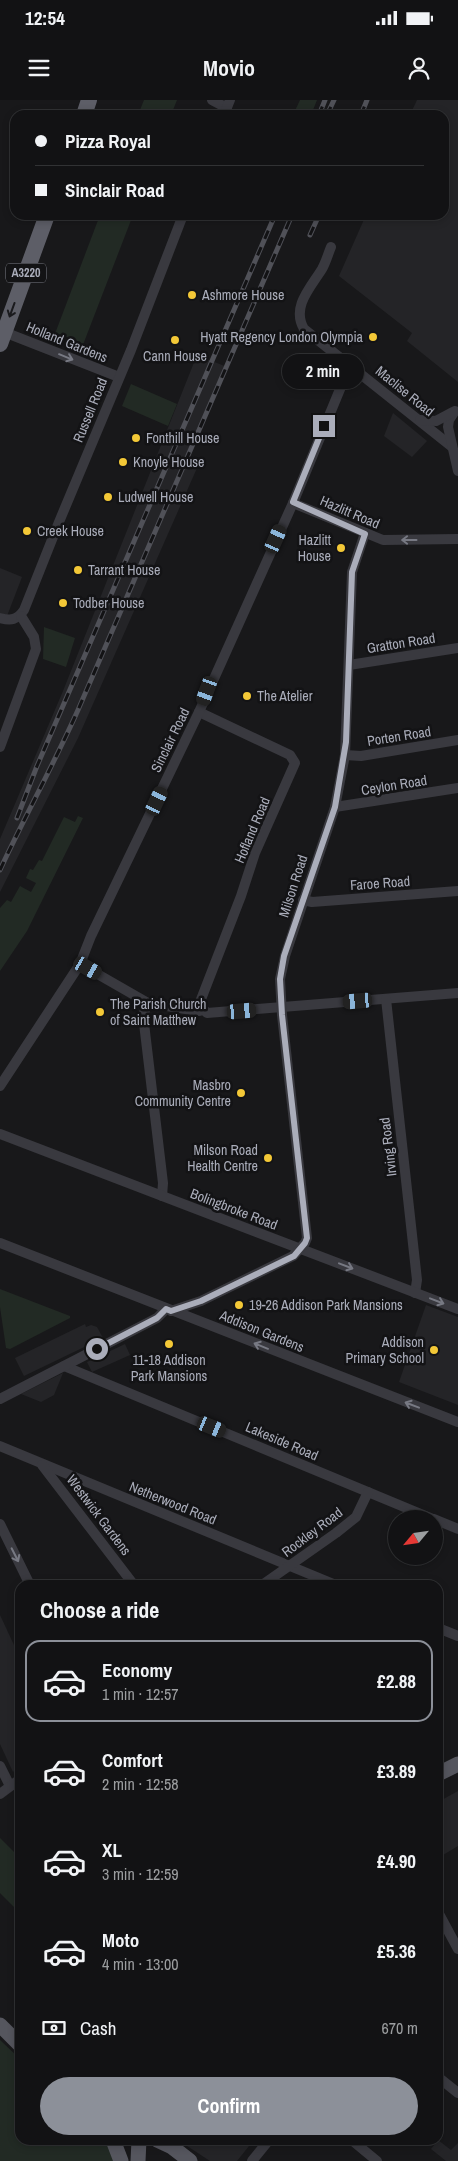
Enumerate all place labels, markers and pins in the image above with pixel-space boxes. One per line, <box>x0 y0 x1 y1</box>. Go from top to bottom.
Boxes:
place label: Ashmore House <box>201 286 284 304</box>
marker: Ashmore House <box>186 289 198 301</box>
place label: Hyatt Regency London Olympia <box>200 328 364 346</box>
marker: Hyatt Regency London Olympia <box>367 331 379 343</box>
marker: Cann House <box>169 334 181 346</box>
place label: Cann House <box>143 347 207 365</box>
place label: Fonthill House <box>146 429 219 447</box>
marker: Fonthill House <box>130 432 142 444</box>
place label: Knoyle House <box>133 453 204 471</box>
marker: Knoyle House <box>117 456 129 468</box>
place label: Ludwell House <box>118 488 193 506</box>
marker: Ludwell House <box>102 491 114 503</box>
place label: Creek House <box>37 522 104 540</box>
marker: Creek House <box>21 525 33 537</box>
place label: Hazlitt House <box>298 531 331 565</box>
marker: Hazlitt House <box>335 542 347 554</box>
place label: Tarrant House <box>88 561 160 579</box>
marker: Tarrant House <box>72 564 84 576</box>
place label: Todber House <box>73 594 144 612</box>
marker: Todber House <box>57 597 69 609</box>
place label: The Atelier <box>257 687 313 705</box>
marker: The Atelier <box>241 690 253 702</box>
place label: The Parish Church of Saint Matthew <box>110 995 206 1029</box>
marker: The Parish Church of Saint Matthew <box>94 1006 106 1018</box>
place label: Masbro Community Centre <box>135 1076 231 1110</box>
marker: Masbro Community Centre <box>235 1087 247 1099</box>
place label: Milson Road Health Centre <box>187 1141 258 1175</box>
marker: Milson Road Health Centre <box>262 1152 274 1164</box>
place label: 19-26 Addison Park Mansions <box>249 1296 403 1314</box>
marker: 19-26 Addison Park Mansions <box>233 1299 245 1311</box>
place label: Addison Primary School <box>346 1333 424 1367</box>
marker: 11-18 Addison Park Mansions <box>163 1338 175 1350</box>
marker: Addison Primary School <box>428 1344 440 1356</box>
place label: 11-18 Addison Park Mansions <box>131 1351 208 1385</box>

